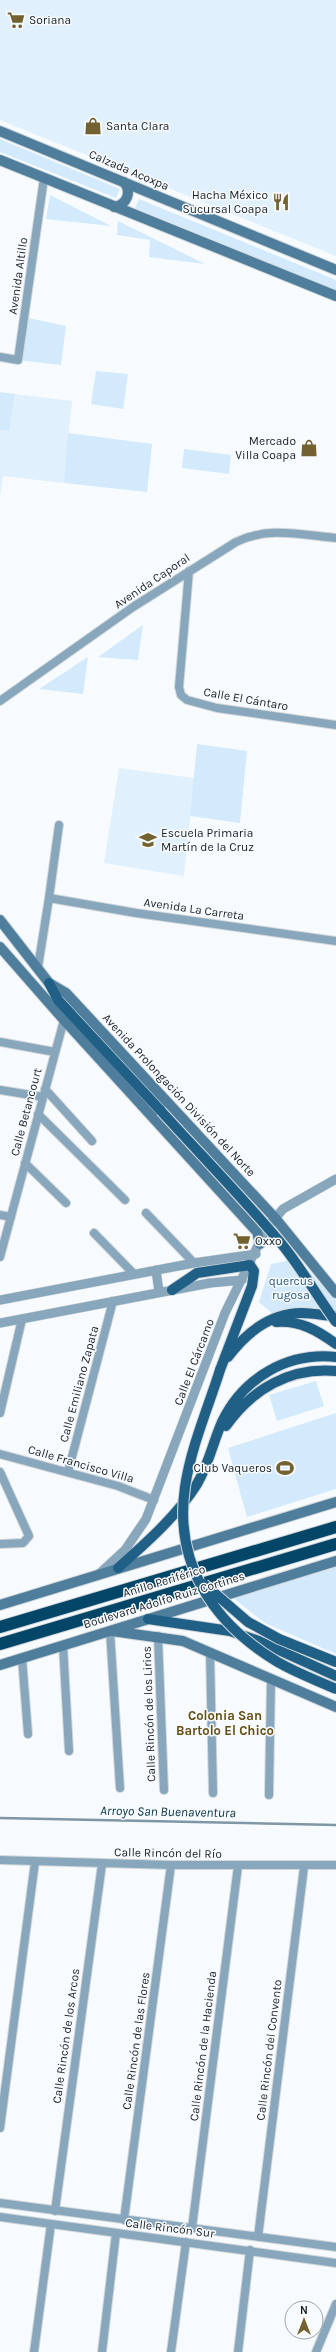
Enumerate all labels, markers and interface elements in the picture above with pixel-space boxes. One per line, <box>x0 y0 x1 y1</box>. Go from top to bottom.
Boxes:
supermarket icon: Soriana <box>6 10 26 30</box>
place label: Soriana <box>29 13 71 27</box>
shop icon: Santa Clara <box>83 116 103 136</box>
place label: Santa Clara <box>106 119 169 133</box>
street label: Calzada Acoxpa <box>87 147 171 193</box>
place label: Hacha México Sucursal Coapa <box>182 188 268 216</box>
restaurant icon: Hacha México Sucursal Coapa <box>271 192 291 212</box>
street label: Avenida Altillo <box>6 236 30 316</box>
place label: Mercado Villa Coapa <box>235 434 296 462</box>
shop icon: Mercado Villa Coapa <box>299 438 319 458</box>
street label: Avenida Caporal <box>112 551 192 611</box>
street label: Calle El Cántaro <box>202 685 290 713</box>
place label: Escuela Primaria Martín de la Cruz <box>161 826 254 854</box>
school or university icon: Escuela Primaria Martín de la Cruz <box>138 830 158 850</box>
street label: Avenida La Carreta <box>143 895 245 923</box>
street label: Avenida Prolongación División del Norte <box>100 1011 258 1179</box>
street label: Calle Betancourt <box>8 1066 45 1158</box>
supermarket icon: Oxxo <box>232 1231 252 1251</box>
place label: Oxxo <box>255 1234 282 1248</box>
park label: quercus rugosa <box>269 1274 313 1302</box>
street label: Calle El Cárcamo <box>171 1317 217 1407</box>
street label: Calle Emiliano Zapata <box>57 1324 101 1444</box>
street label: Calle Francisco Villa <box>26 1442 136 1486</box>
sports icon: Club Vaqueros <box>275 1458 295 1478</box>
place label: Club Vaqueros <box>193 1461 272 1475</box>
street label: Anillo Periférico <box>121 1562 207 1600</box>
street label: Boulevard Adolfo Ruiz Cortines <box>82 1569 246 1631</box>
street label: Calle Rincón de los Lirios <box>140 1646 158 1782</box>
district label: Colonia San Bartolo El Chico <box>176 1708 274 1738</box>
water label: Arroyo San Buenaventura <box>100 1803 236 1820</box>
street label: Calle Rincón del Río <box>114 1845 222 1861</box>
street label: Calle Rincón de los Arcos <box>50 1968 82 2104</box>
street label: Calle Rincón de la Hacienda <box>187 1970 219 2122</box>
street label: Calle Rincón de las Flores <box>119 1971 153 2111</box>
street label: Calle Rincón del Convento <box>253 1979 285 2121</box>
street label: Calle Rincón Sur <box>125 2216 216 2240</box>
north arrow <box>284 2300 324 2340</box>
text: N <box>300 2304 308 2317</box>

